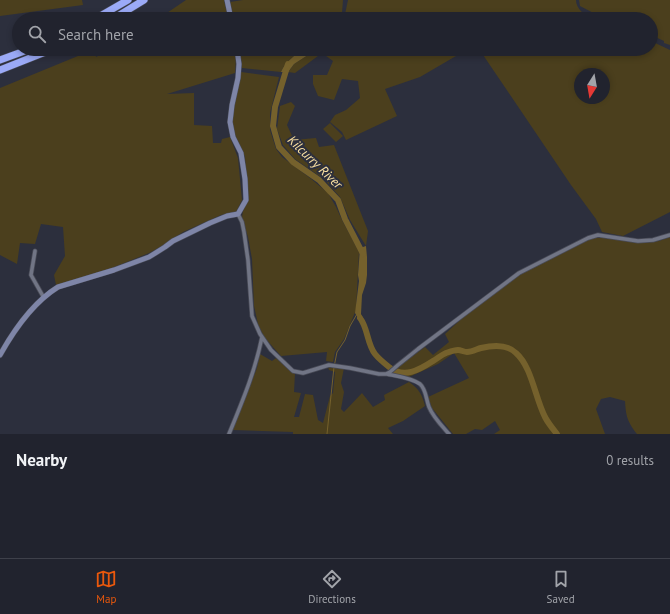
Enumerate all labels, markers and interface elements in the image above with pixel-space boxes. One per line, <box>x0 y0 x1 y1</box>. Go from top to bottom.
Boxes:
search box <box>12 12 658 56</box>
icon: search <box>26 23 48 45</box>
text: Search here <box>58 25 134 44</box>
north arrow <box>574 68 610 104</box>
water label: Kilcurry River <box>284 132 347 193</box>
text: Nearby <box>16 449 67 471</box>
text: 0 results <box>606 452 654 469</box>
tab: Map <box>95 568 117 606</box>
tab: Directions <box>308 568 356 606</box>
tab: Saved <box>547 568 575 606</box>

